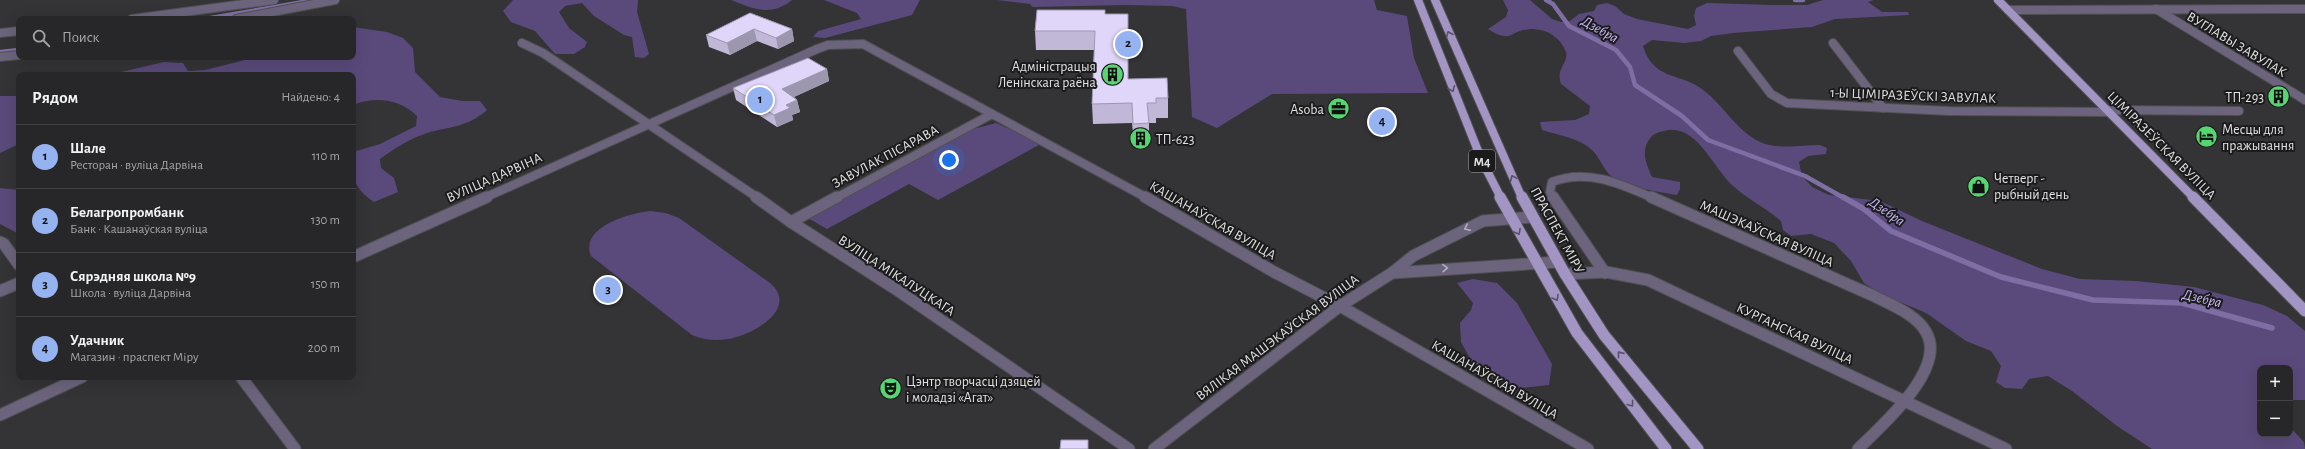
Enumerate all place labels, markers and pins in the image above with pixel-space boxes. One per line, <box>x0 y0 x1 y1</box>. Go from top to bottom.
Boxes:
pin: 2 <box>1115 29 1141 59</box>
place label: Адміністрацыя Ленінскага раёна <box>998 60 1097 90</box>
building icon: Адміністрацыя Ленінскага раёна <box>1099 61 1125 87</box>
building icon: ТП-293 <box>2266 84 2292 110</box>
pin: 1 <box>747 85 773 115</box>
place label: ТП-293 <box>2226 91 2264 105</box>
office icon: Asoba <box>1326 96 1352 122</box>
place label: Asoba <box>1290 103 1325 117</box>
pin: 4 <box>1369 107 1395 137</box>
place label: Месцы для пражывання <box>2222 123 2294 153</box>
hotel icon: Месцы для пражывання <box>2193 124 2219 150</box>
building icon: ТП-623 <box>1128 126 1154 152</box>
place label: ТП-623 <box>1156 133 1195 147</box>
place label: Четверг - рыбный день <box>1994 172 2069 202</box>
shop icon: Четверг - рыбный день <box>1966 173 1992 199</box>
pin: 3 <box>595 275 621 305</box>
place label: Цэнтр творчасці дзяцей і моладзі «Агат» <box>906 375 1041 405</box>
theatre icon: Цэнтр творчасці дзяцей і моладзі «Агат» <box>878 376 904 402</box>

